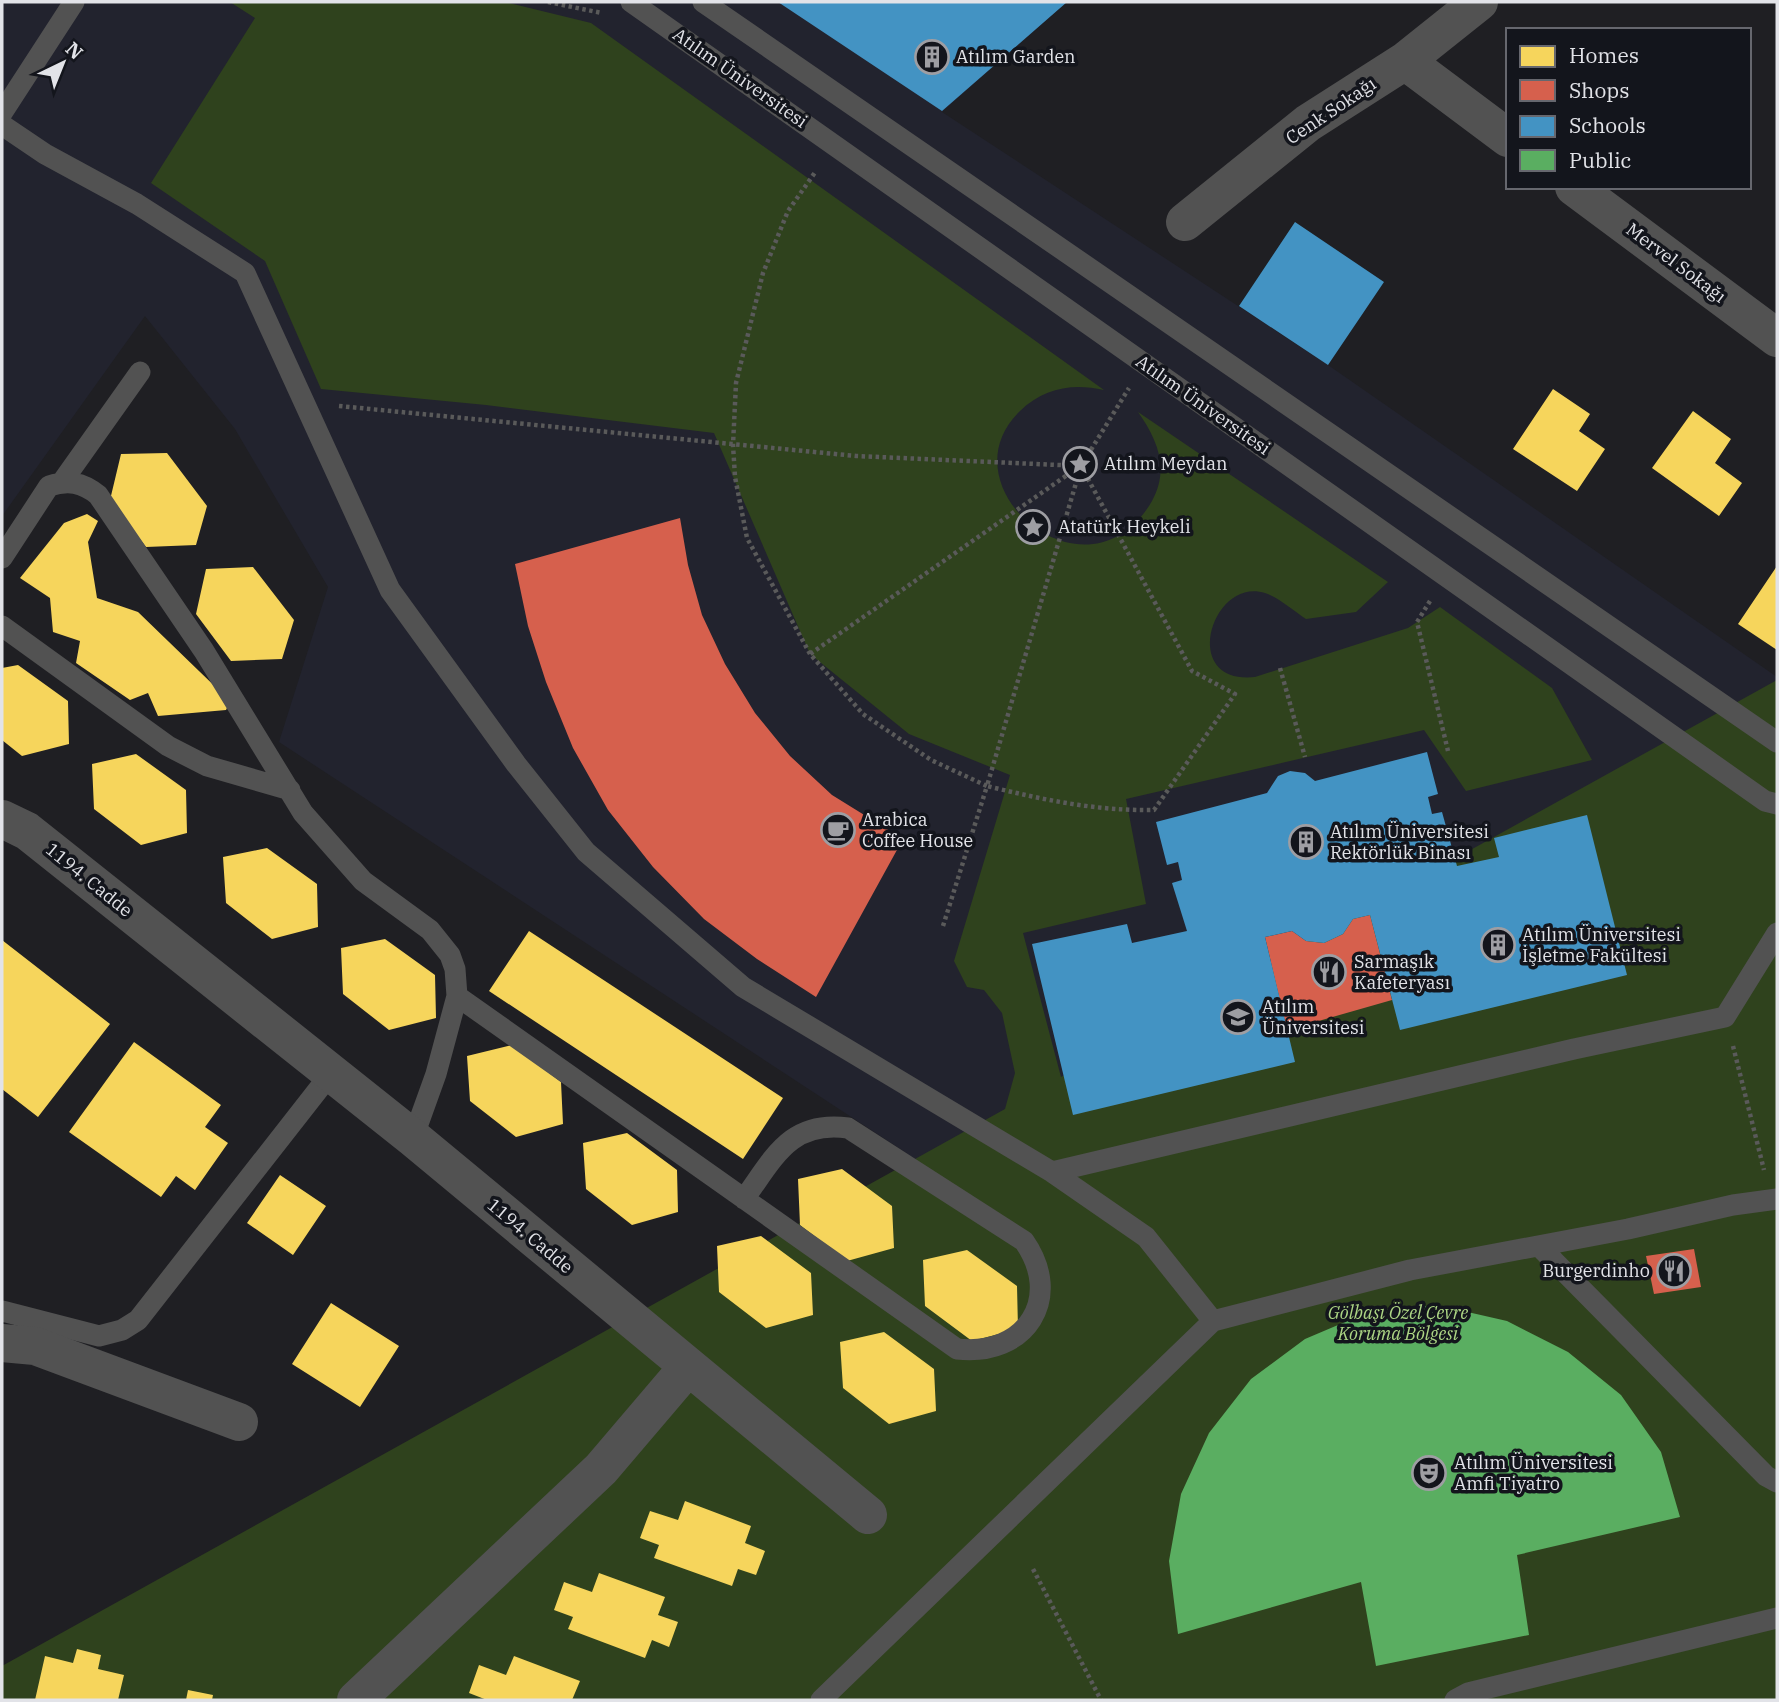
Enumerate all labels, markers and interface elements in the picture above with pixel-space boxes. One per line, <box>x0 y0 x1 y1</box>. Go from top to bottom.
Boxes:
street label: Atılım Üniversitesi <box>669 23 812 133</box>
north arrow <box>28 28 98 98</box>
legend <box>1506 28 1751 189</box>
text: N <box>61 37 88 64</box>
building icon: Atılım Garden <box>913 38 951 76</box>
text: Homes <box>1569 41 1639 69</box>
place label: Atılım Garden <box>956 45 1076 68</box>
street label: Cenk Sokağı <box>1281 72 1380 149</box>
text: Shops <box>1569 76 1629 104</box>
text: Schools <box>1569 111 1646 139</box>
text: Public <box>1569 146 1631 174</box>
street label: Mervel Sokağı <box>1622 218 1731 308</box>
street label: Atılım Üniversitesi <box>1132 350 1275 460</box>
place icon: Atılım Meydan <box>1061 445 1099 483</box>
place label: Atılım Meydan <box>1104 452 1228 475</box>
place icon: Atatürk Heykeli <box>1014 508 1052 546</box>
place label: Atatürk Heykeli <box>1058 515 1191 538</box>
place label: Arabica Coffee House <box>862 808 973 852</box>
cafe icon: Arabica Coffee House <box>819 811 857 849</box>
place label: Atılım Üniversitesi Rektörlük Binası <box>1330 820 1489 864</box>
building icon: Atılım Üniversitesi Rektörlük Binası <box>1287 823 1325 861</box>
street label: 1194. Cadde <box>41 838 137 922</box>
place label: Atılım Üniversitesi İşletme Fakültesi <box>1522 923 1681 967</box>
building icon: Atılım Üniversitesi İşletme Fakültesi <box>1479 926 1517 964</box>
place label: Sarmaşık Kafeteryası <box>1354 950 1450 994</box>
restaurant icon: Sarmaşık Kafeteryası <box>1310 953 1348 991</box>
place label: Atılım Üniversitesi <box>1262 995 1365 1039</box>
school or university icon: Atılım Üniversitesi <box>1219 998 1257 1036</box>
street label: 1194. Cadde <box>483 1193 578 1278</box>
restaurant icon: Burgerdinho <box>1655 1252 1693 1290</box>
place label: Burgerdinho <box>1542 1259 1650 1282</box>
park label: Gölbaşı Özel Çevre Koruma Bölgesi <box>1328 1301 1468 1345</box>
place label: Atılım Üniversitesi Amfi Tiyatro <box>1454 1451 1613 1495</box>
theatre icon: Atılım Üniversitesi Amfi Tiyatro <box>1410 1454 1448 1492</box>

